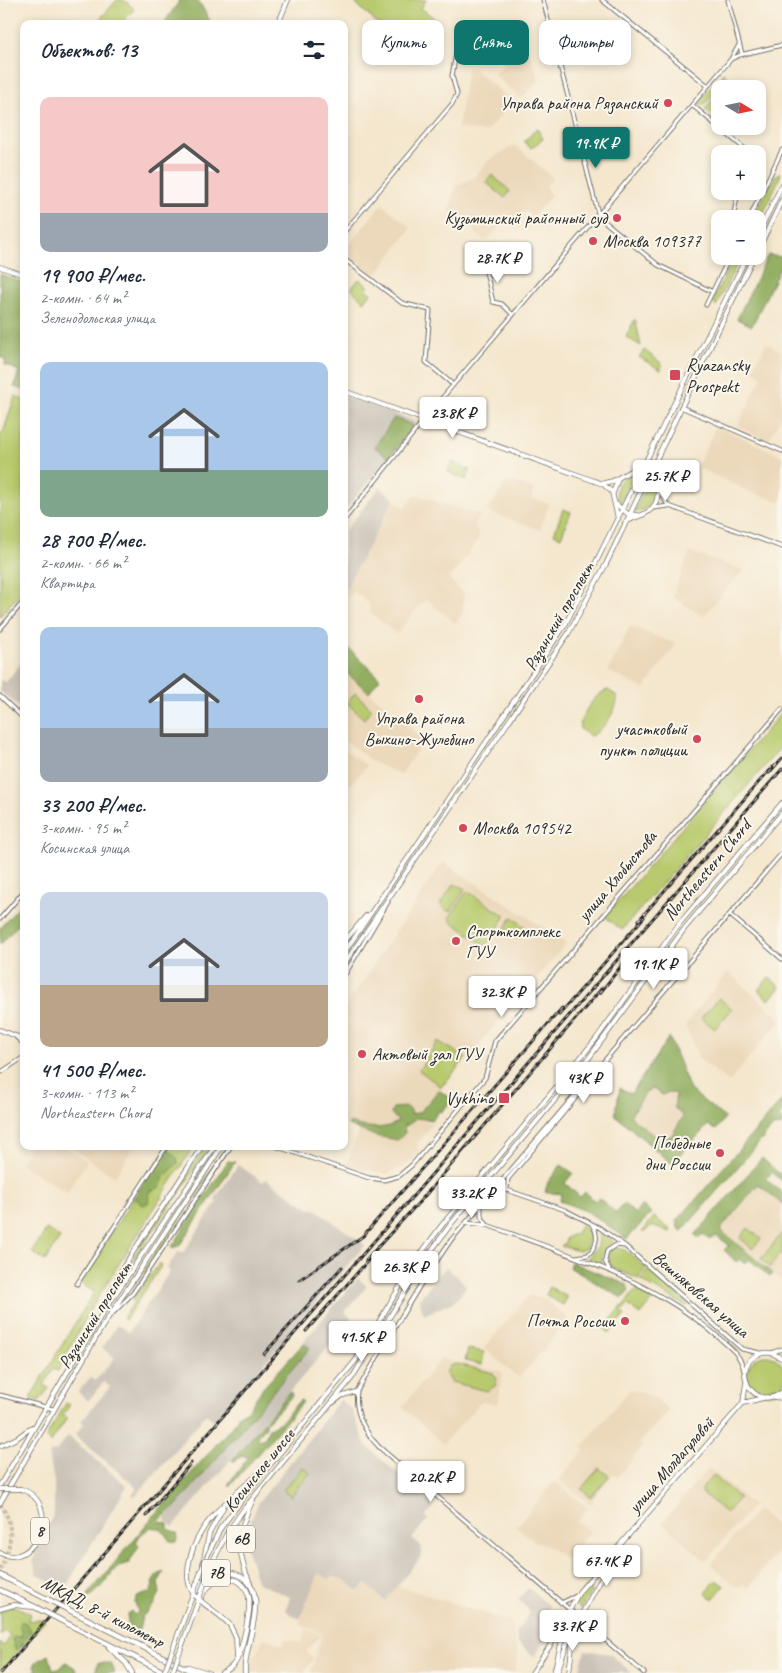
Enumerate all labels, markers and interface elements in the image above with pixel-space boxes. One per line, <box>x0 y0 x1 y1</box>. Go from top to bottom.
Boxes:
chip: Купить <box>362 20 444 65</box>
chip: Снять <box>454 20 529 65</box>
chip: Фильтры <box>539 20 631 65</box>
icon: filters <box>300 36 328 64</box>
text: Объектов: 13 <box>40 37 137 63</box>
north arrow <box>711 80 766 135</box>
map controls <box>711 80 766 265</box>
place label: Управа района Рязанский <box>500 92 659 115</box>
marker: Управа района Рязанский <box>662 97 674 109</box>
pin: 19.9K ₽ <box>550 126 642 169</box>
icon: home <box>139 130 229 220</box>
text: 19.9K ₽ <box>574 133 618 153</box>
button: + <box>711 145 766 200</box>
place label: Кузьминский районный суд <box>444 207 609 230</box>
button: − <box>711 210 766 265</box>
marker: Кузьминский районный суд <box>611 212 623 224</box>
place label: Москва 109377 <box>603 230 702 252</box>
marker: Москва 109377 <box>587 235 599 247</box>
pin: 28.7K ₽ <box>452 242 544 284</box>
text: 28.7K ₽ <box>476 248 520 268</box>
text: 19 900 ₽/мес. <box>40 262 145 288</box>
text: 2-комн. · 64 m² <box>40 288 126 308</box>
text: Зеленодольская улица <box>40 308 155 328</box>
place label: Ryazansky Prospekt <box>686 354 751 397</box>
marker: Ryazansky Prospekt <box>668 368 682 382</box>
icon: home <box>139 395 229 485</box>
pin: 23.8K ₽ <box>407 396 499 439</box>
text: 23.8K ₽ <box>430 403 476 423</box>
pin: 25.7K ₽ <box>620 460 712 502</box>
text: 25.7K ₽ <box>644 466 688 486</box>
text: 28 700 ₽/мес. <box>40 527 146 553</box>
text: 2-комн. · 66 m² <box>40 553 126 573</box>
street label: Рязанский проспект <box>519 557 600 675</box>
text: Квартира <box>40 573 95 593</box>
icon: home <box>139 660 229 750</box>
marker: Управа района Выхино-Жулебино <box>413 693 425 705</box>
place label: Управа района Выхино-Жулебино <box>364 707 475 750</box>
place label: участковый пункт полиции <box>599 718 688 761</box>
marker: участковый пункт полиции <box>691 733 703 745</box>
text: 33 200 ₽/мес. <box>40 792 146 818</box>
street label: Northeastern Chord <box>659 813 757 925</box>
place label: Москва 109542 <box>473 817 573 839</box>
text: 3-комн. · 95 m² <box>40 818 126 838</box>
marker: Москва 109542 <box>457 822 469 834</box>
street label: улица Хлобыстова <box>572 825 662 927</box>
text: Косинская улица <box>40 838 129 858</box>
place label: Спорткомплекс ГУУ <box>466 920 562 963</box>
icon: home <box>139 925 229 1015</box>
marker: Спорткомплекс ГУУ <box>450 935 462 947</box>
pin: 19.1K ₽ <box>608 948 700 990</box>
text: 19.1K ₽ <box>632 954 676 974</box>
pin: 32.3K ₽ <box>456 976 548 1018</box>
text: 32.3K ₽ <box>479 982 525 1002</box>
place label: Актовый зал ГУУ <box>372 1043 485 1066</box>
marker: Актовый зал ГУУ <box>356 1048 368 1060</box>
text: 41 500 ₽/мес. <box>40 1057 145 1083</box>
pin: 43K ₽ <box>549 1062 619 1104</box>
text: 43K ₽ <box>567 1068 601 1088</box>
text: 3-комн. · 113 m² <box>40 1083 133 1103</box>
place label: Vykhino <box>445 1087 495 1109</box>
marker: Vykhino <box>497 1091 511 1105</box>
text: Northeastern Chord <box>40 1103 151 1123</box>
place label: Победные дни России <box>645 1132 711 1175</box>
marker: Победные дни России <box>714 1147 726 1159</box>
pin: 33.2K ₽ <box>426 1176 518 1219</box>
text: 33.2K ₽ <box>449 1183 495 1203</box>
street label: Вешняковская улица <box>648 1246 755 1343</box>
pin: 26.3K ₽ <box>359 1250 451 1293</box>
street label: Рязанский проспект <box>53 1257 138 1373</box>
text: 26.3K ₽ <box>382 1257 428 1277</box>
place label: Почта России <box>527 1310 616 1332</box>
marker: Почта России <box>619 1315 631 1327</box>
pin: 41.5K ₽ <box>316 1320 408 1363</box>
text: 41.5K ₽ <box>340 1327 384 1347</box>
street label: улица Молдагуловой <box>623 1411 720 1518</box>
street label: Косинское шоссе <box>219 1423 300 1516</box>
pin: 20.2K ₽ <box>385 1460 477 1503</box>
text: 20.2K ₽ <box>408 1467 454 1487</box>
road number: 8 <box>31 1518 49 1544</box>
road number: 6B <box>227 1526 255 1552</box>
pin: 67.4K ₽ <box>561 1544 653 1587</box>
text: 67.4K ₽ <box>584 1551 630 1571</box>
road number: 7B <box>202 1560 230 1586</box>
street label: МКАД, 8-й километр <box>38 1572 169 1653</box>
pin: 33.7K ₽ <box>527 1610 619 1652</box>
text: 33.7K ₽ <box>551 1616 595 1636</box>

